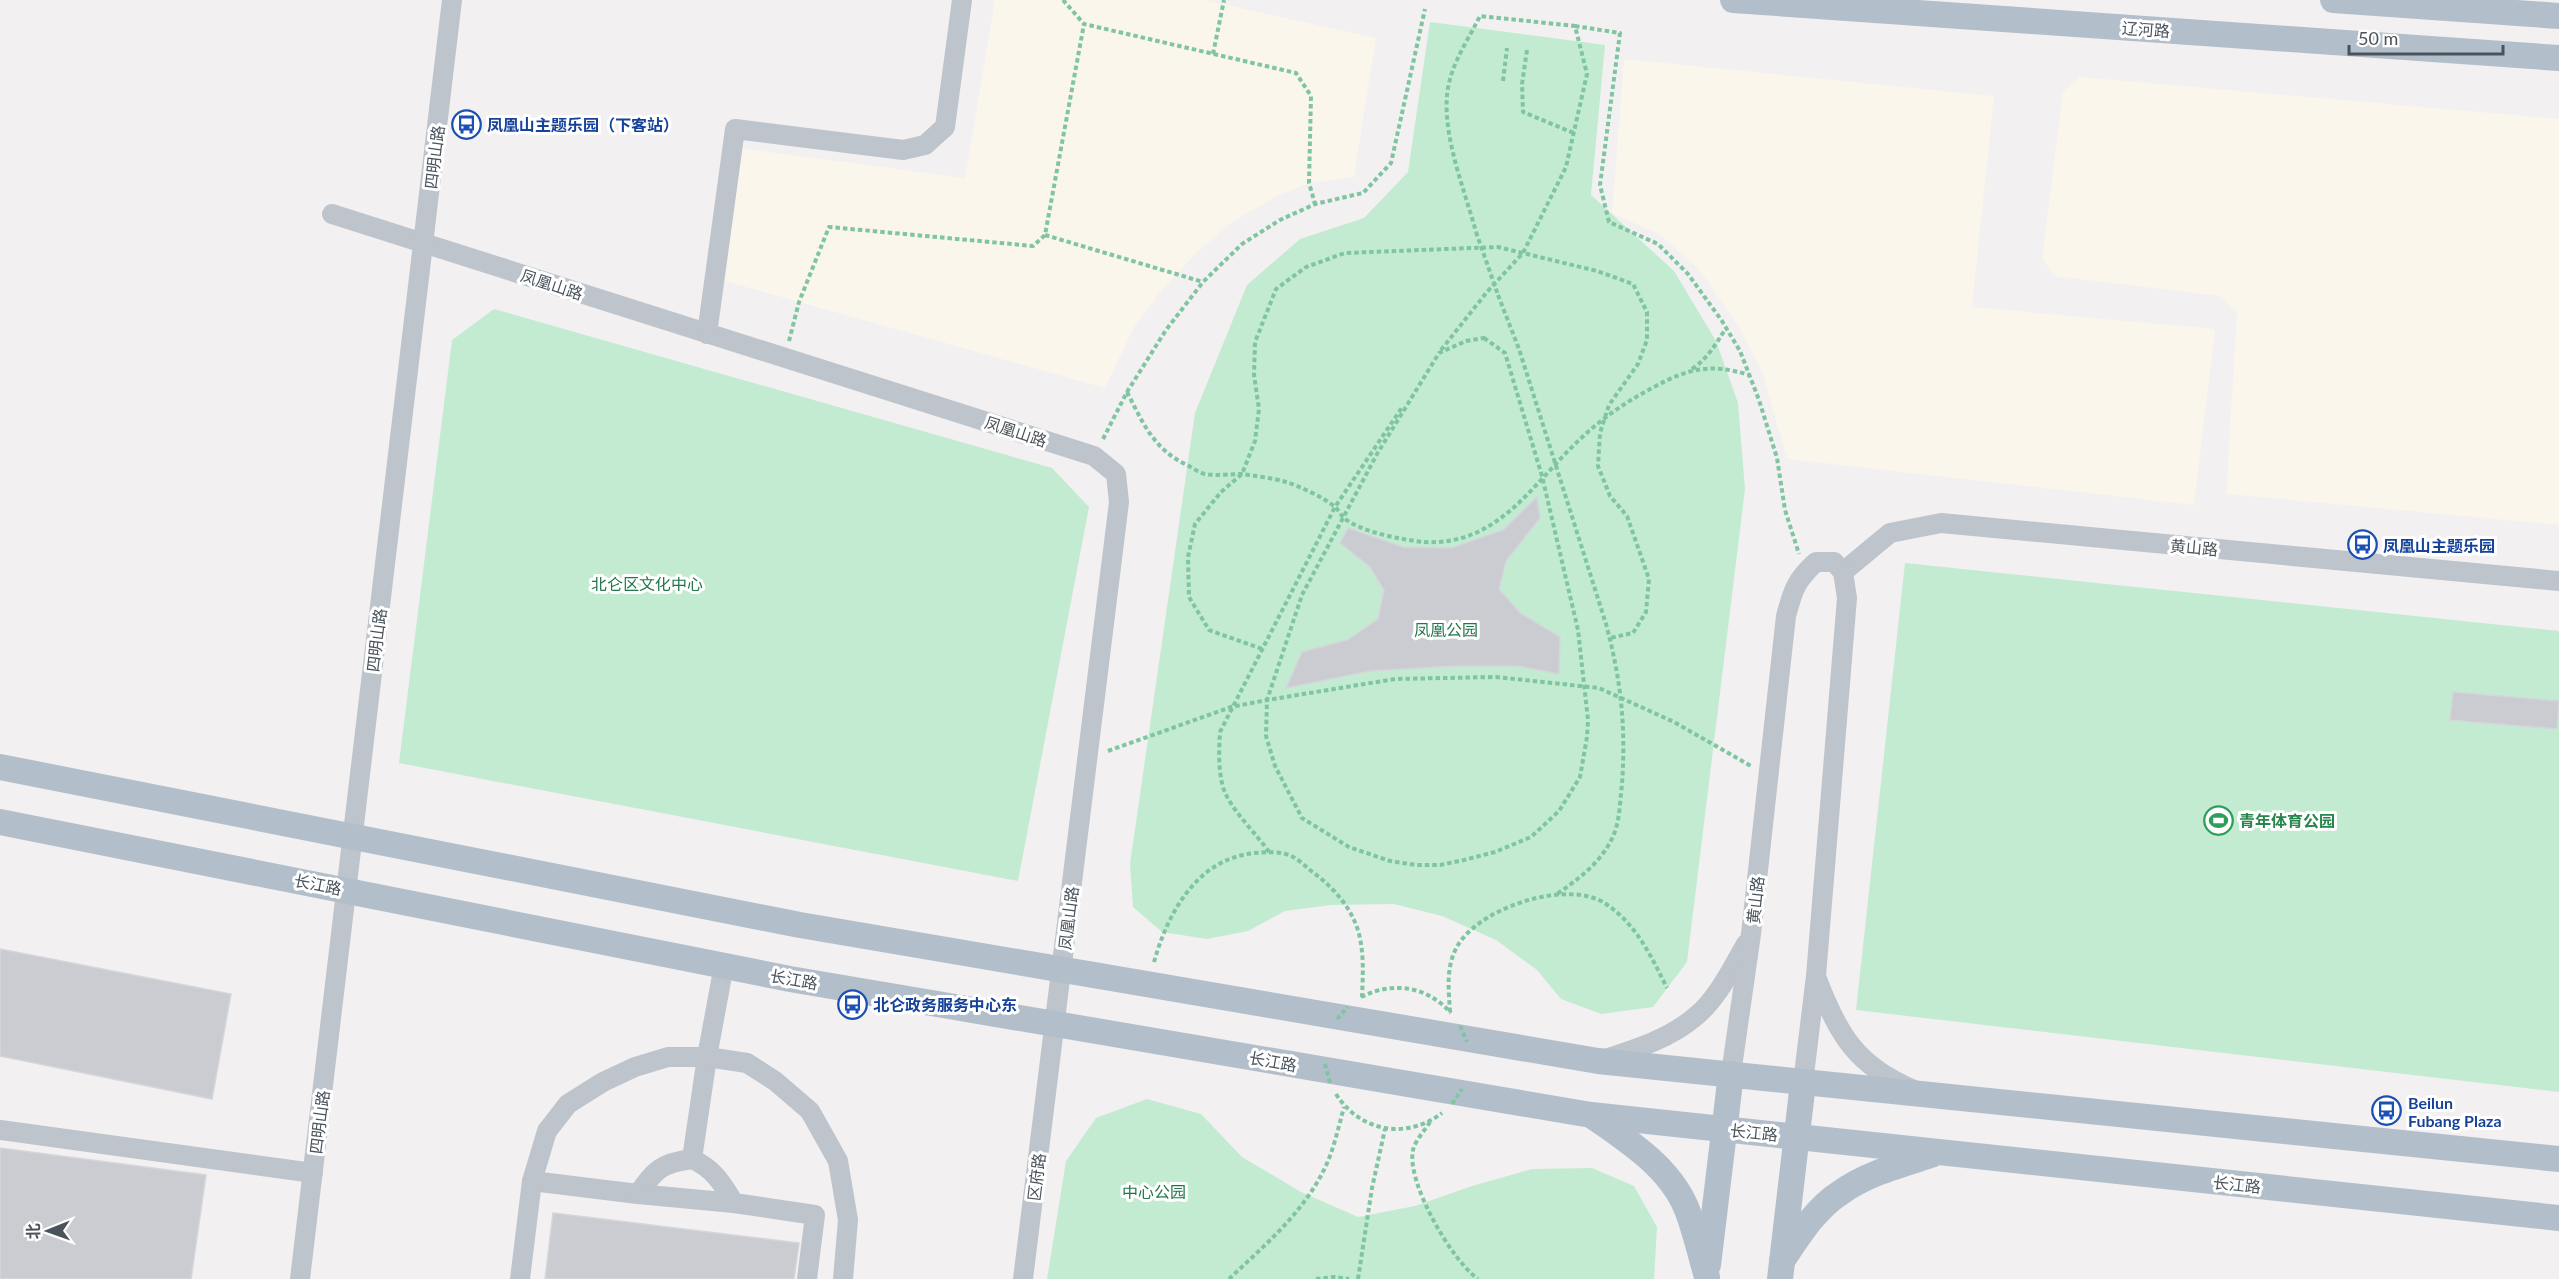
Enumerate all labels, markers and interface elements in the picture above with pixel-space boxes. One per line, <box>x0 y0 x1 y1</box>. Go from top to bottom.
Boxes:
street label: 辽河路 <box>2121 18 2171 40</box>
scale bar <box>2349 18 2504 56</box>
text: 50 m <box>2358 27 2398 49</box>
bus stop icon: 凤凰山主题乐园（下客站） <box>450 108 482 140</box>
place label: 凤凰山主题乐园（下客站） <box>487 115 679 134</box>
street label: 四明山路 <box>421 124 447 190</box>
street label: 凤凰山路 <box>519 265 585 303</box>
street label: 凤凰山路 <box>983 412 1049 450</box>
bus stop icon: 凤凰山主题乐园 <box>2346 529 2378 561</box>
street label: 黄山路 <box>2169 535 2219 559</box>
place label: 凤凰山主题乐园 <box>2383 536 2495 555</box>
park label: 北仑区文化中心 <box>591 574 703 593</box>
street label: 四明山路 <box>363 607 389 673</box>
park label: 凤凰公园 <box>1414 620 1478 639</box>
sports icon: 青年体育公园 <box>2202 804 2234 836</box>
place label: 青年体育公园 <box>2239 811 2335 830</box>
street label: 长江路 <box>293 870 343 898</box>
street label: 黄山路 <box>1743 875 1767 925</box>
street label: 凤凰山路 <box>1055 885 1081 951</box>
street label: 长江路 <box>769 965 819 993</box>
bus stop icon: 北仑政务服务中心东 <box>836 988 868 1020</box>
place label: 北仑政务服务中心东 <box>873 995 1017 1014</box>
street label: 长江路 <box>1248 1047 1298 1075</box>
street label: 四明山路 <box>306 1089 332 1155</box>
place label: Beilun Fubang Plaza <box>2408 1093 2502 1130</box>
bus stop icon: Beilun Fubang Plaza <box>2371 1095 2403 1127</box>
street label: 长江路 <box>1729 1120 1779 1144</box>
street label: 区府路 <box>1024 1152 1048 1202</box>
street label: 长江路 <box>2212 1172 2262 1196</box>
park label: 中心公园 <box>1122 1182 1186 1201</box>
north arrow <box>18 1201 78 1261</box>
text: 北 <box>23 1223 42 1239</box>

